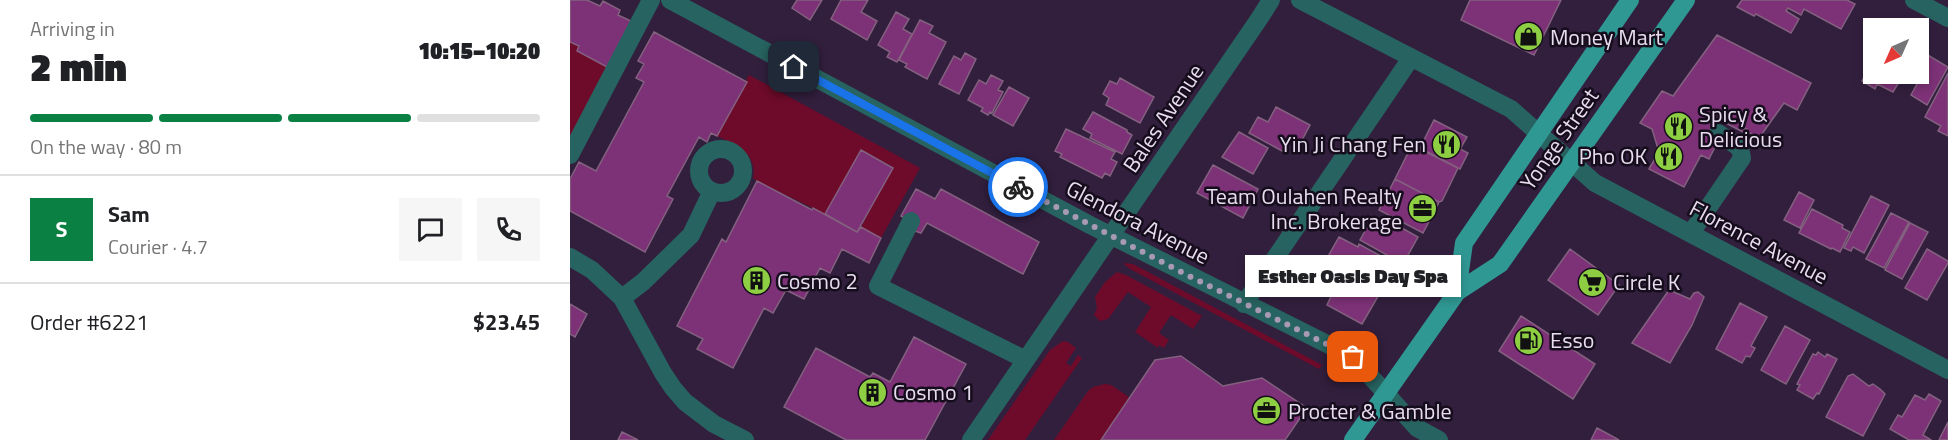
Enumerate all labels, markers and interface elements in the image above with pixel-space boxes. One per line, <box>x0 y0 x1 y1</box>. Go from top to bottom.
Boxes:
text: Arriving in <box>30 13 115 44</box>
north arrow <box>1863 18 1929 84</box>
map controls <box>1863 18 1929 84</box>
place label: Money Mart <box>1550 20 1663 54</box>
shop icon: Money Mart <box>1513 21 1545 53</box>
text: 10:15–10:20 <box>418 34 540 68</box>
text: 2 min <box>30 37 127 96</box>
pin <box>768 41 819 92</box>
icon: home <box>777 50 810 83</box>
street label: Bales Avenue <box>1114 57 1212 179</box>
street label: Yonge Street <box>1511 81 1607 197</box>
place label: Spicy & Delicious <box>1699 97 1782 156</box>
restaurant icon: Spicy & Delicious <box>1662 111 1694 143</box>
place label: Yin Ji Chang Fen <box>1280 127 1426 161</box>
restaurant icon: Yin Ji Chang Fen <box>1431 128 1463 160</box>
text: On the way · 80 m <box>30 131 182 162</box>
place label: Pho OK <box>1579 139 1647 173</box>
restaurant icon: Pho OK <box>1652 140 1684 172</box>
courier <box>988 157 1048 217</box>
icon: bike <box>1002 171 1035 204</box>
street label: Glendora Avenue <box>1060 171 1216 273</box>
place label: Team Oulahen Realty Inc. Brokerage <box>1206 179 1402 238</box>
street label: Florence Avenue <box>1684 191 1834 293</box>
office icon: Team Oulahen Realty Inc. Brokerage <box>1407 193 1439 225</box>
text: Sam <box>108 197 150 231</box>
button: chat <box>399 198 462 261</box>
button: phone <box>477 198 540 261</box>
text: S <box>56 212 67 246</box>
text: Courier · 4.7 <box>108 231 208 262</box>
callout: Esther Oasis Day Spa <box>1245 255 1461 297</box>
text: Esther Oasis Day Spa <box>1258 260 1448 291</box>
place label: Cosmo 2 <box>777 264 858 298</box>
building icon: Cosmo 2 <box>740 265 772 297</box>
place label: Circle K <box>1613 265 1681 299</box>
supermarket icon: Circle K <box>1576 266 1608 298</box>
text: Order #6221 <box>30 305 149 339</box>
text: $23.45 <box>473 305 540 339</box>
place label: Esso <box>1550 323 1594 357</box>
fuel station icon: Esso <box>1513 324 1545 356</box>
pin <box>1327 331 1378 382</box>
icon: bag <box>1336 340 1369 373</box>
place label: Cosmo 1 <box>893 375 974 409</box>
building icon: Cosmo 1 <box>856 376 888 408</box>
place label: Procter & Gamble <box>1288 394 1452 428</box>
office icon: Procter & Gamble <box>1251 395 1283 427</box>

